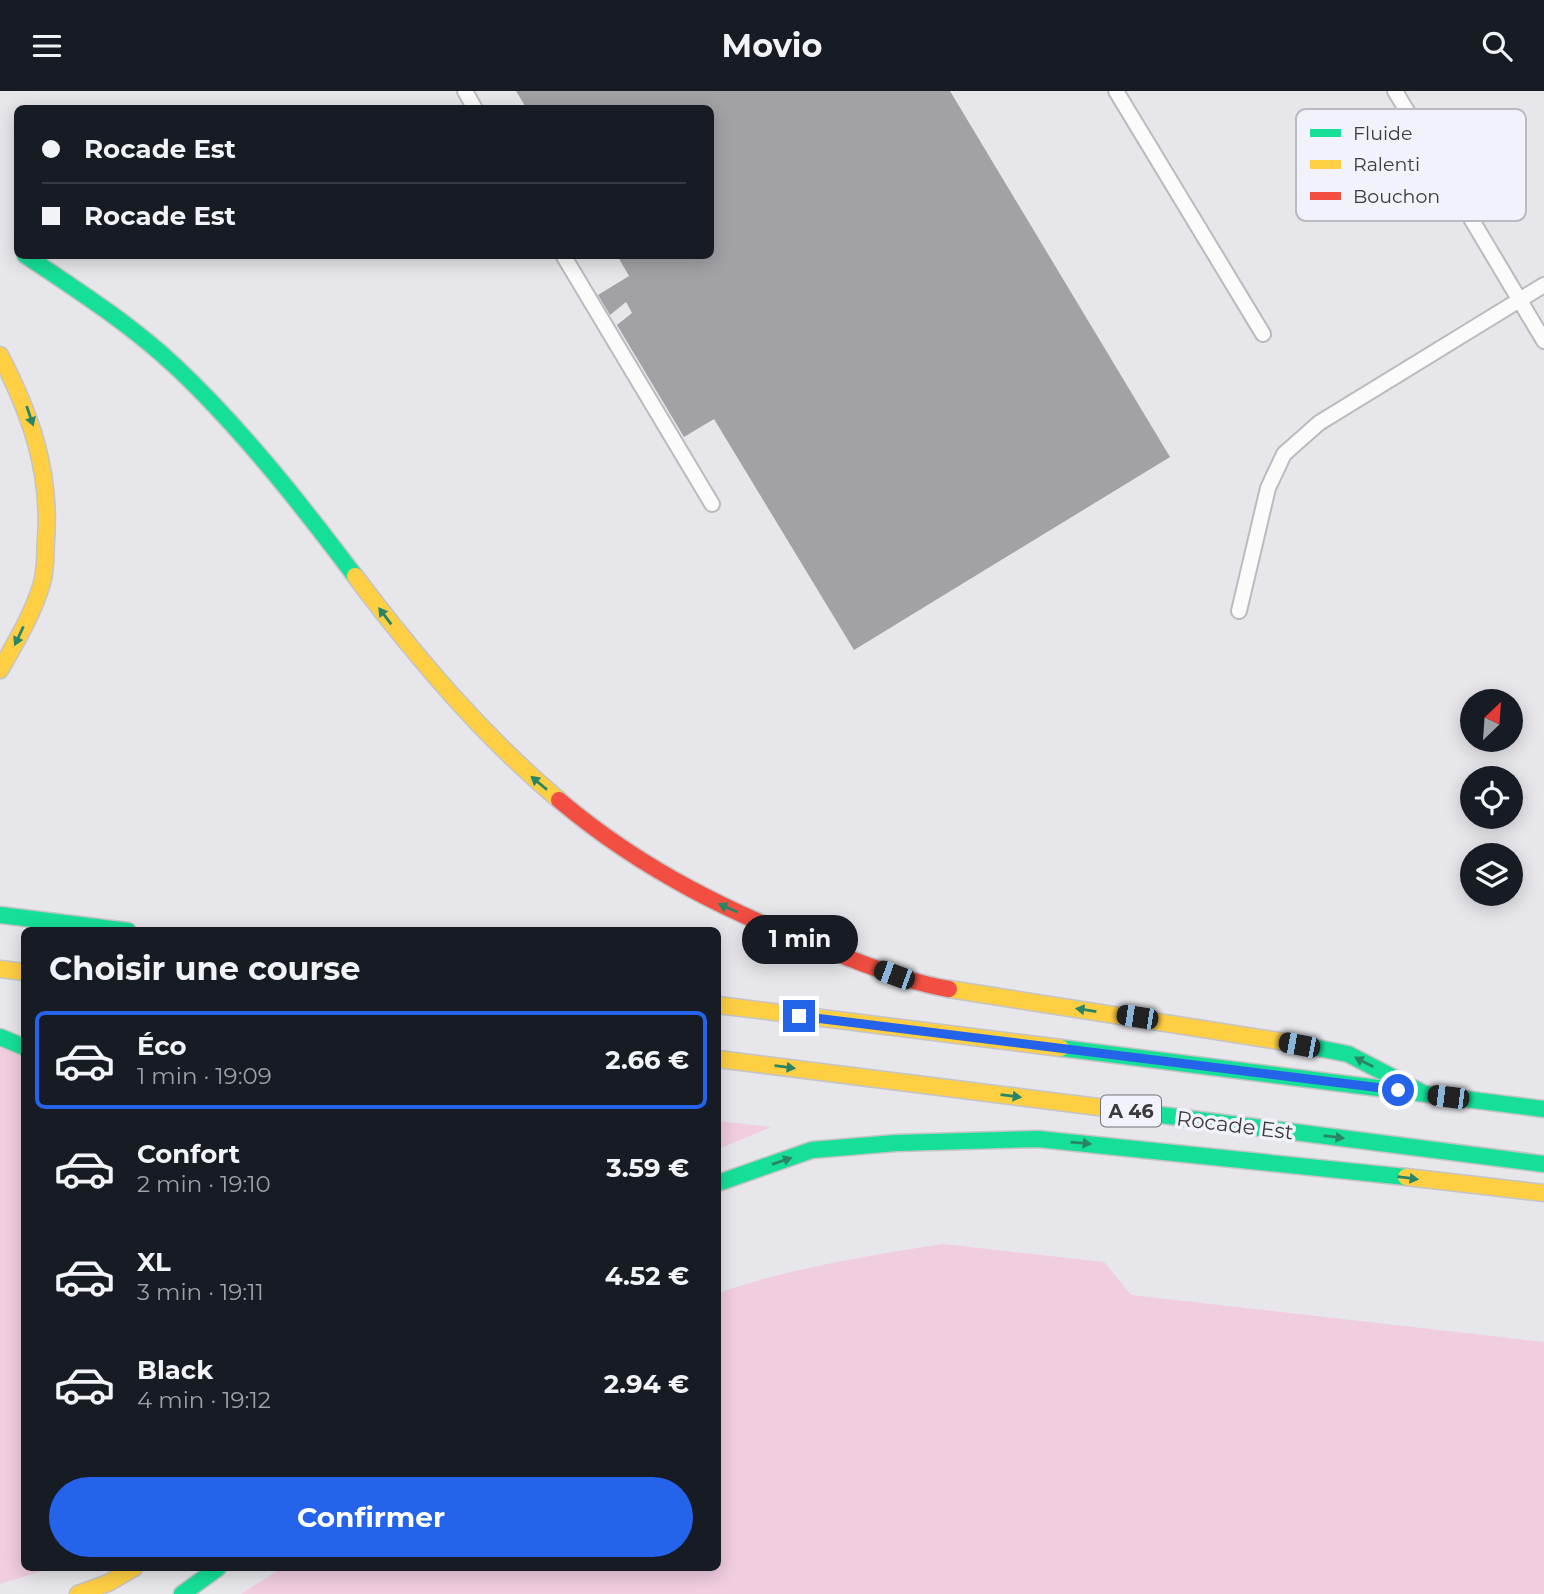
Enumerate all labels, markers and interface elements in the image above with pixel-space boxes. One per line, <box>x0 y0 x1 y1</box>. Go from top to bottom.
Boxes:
text: Movio <box>722 26 822 65</box>
icon: menu <box>28 27 66 65</box>
icon: search <box>1478 27 1516 65</box>
legend <box>1296 109 1526 221</box>
text: Fluide <box>1353 122 1412 145</box>
text: Rocade Est <box>84 133 236 165</box>
text: Ralenti <box>1353 153 1420 176</box>
text: Bouchon <box>1353 185 1440 208</box>
text: Rocade Est <box>84 200 236 232</box>
one-way arrow <box>25 406 36 427</box>
one-way arrow <box>379 607 393 625</box>
one-way arrow <box>13 626 24 646</box>
north arrow <box>1460 689 1522 753</box>
map controls <box>1460 689 1523 906</box>
button: locate <box>1460 766 1523 829</box>
one-way arrow <box>530 776 548 791</box>
button: layers <box>1460 843 1523 906</box>
one-way arrow <box>717 902 738 913</box>
callout: 1 min <box>741 915 857 963</box>
text: 1 min <box>769 925 831 953</box>
text: Choisir une course <box>49 949 361 988</box>
car <box>871 958 918 992</box>
route end <box>783 1000 815 1032</box>
car <box>1115 1003 1160 1031</box>
one-way arrow <box>1074 1004 1096 1015</box>
icon: car <box>53 1029 116 1092</box>
text: Éco <box>137 1030 187 1062</box>
car <box>1277 1031 1322 1059</box>
text: 2.66 € <box>605 1044 689 1076</box>
one-way arrow <box>1354 1057 1374 1068</box>
text: 1 min · 19:09 <box>137 1062 272 1090</box>
one-way arrow <box>774 1062 796 1073</box>
route start <box>1382 1074 1414 1106</box>
car <box>1426 1084 1471 1110</box>
one-way arrow <box>1000 1091 1022 1102</box>
road number: A 46 <box>1101 1095 1161 1127</box>
street label: Rocade Est <box>1175 1105 1295 1145</box>
one-way arrow <box>1323 1132 1345 1143</box>
icon: car <box>53 1137 116 1200</box>
text: Confort <box>137 1138 240 1170</box>
one-way arrow <box>1070 1138 1092 1149</box>
text: 3.59 € <box>606 1152 689 1184</box>
one-way arrow <box>772 1155 793 1166</box>
text: 2 min · 19:10 <box>137 1170 271 1198</box>
one-way arrow <box>1397 1172 1419 1183</box>
icon: car <box>53 1245 116 1308</box>
text: XL <box>137 1246 171 1278</box>
text: 4.52 € <box>605 1260 689 1292</box>
text: 3 min · 19:11 <box>137 1278 264 1306</box>
icon: car <box>53 1353 116 1416</box>
text: Black <box>137 1354 213 1386</box>
text: 2.94 € <box>604 1368 689 1400</box>
text: 4 min · 19:12 <box>137 1386 271 1414</box>
button: Confirmer <box>49 1477 693 1557</box>

